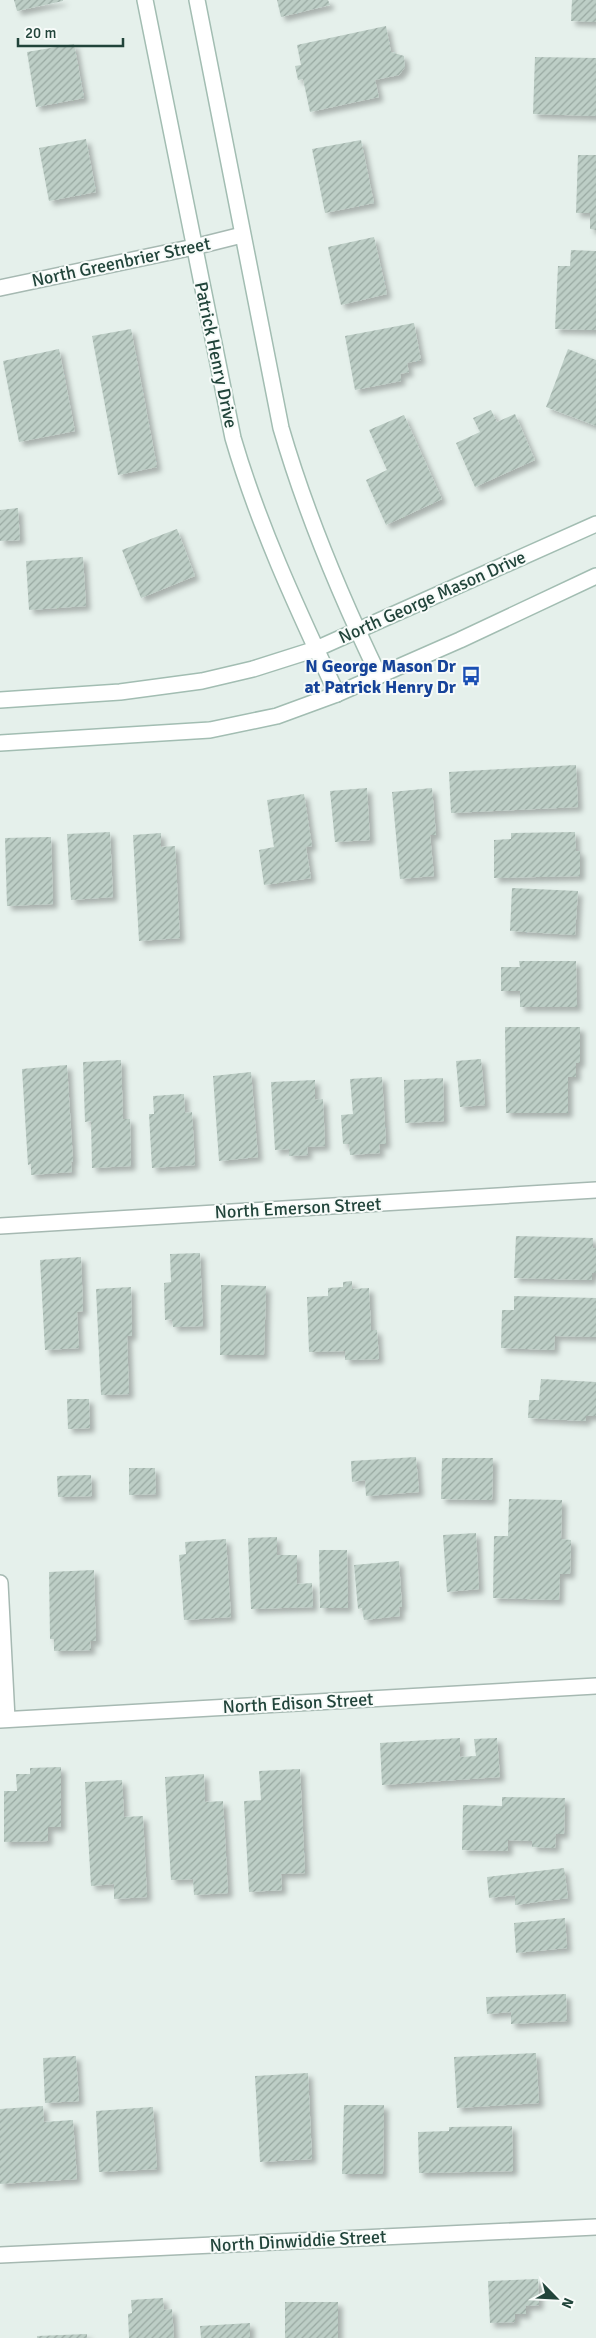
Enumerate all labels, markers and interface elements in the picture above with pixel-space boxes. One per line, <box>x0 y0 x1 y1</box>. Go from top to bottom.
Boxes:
scale bar <box>18 15 122 47</box>
text: 20 m <box>25 24 56 42</box>
street label: North Greenbrier Street <box>30 232 212 292</box>
street label: Patrick Henry Drive <box>190 280 242 430</box>
street label: North George Mason Drive <box>335 546 529 648</box>
place label: N George Mason Dr at Patrick Henry Dr <box>304 655 457 698</box>
bus stop icon: N George Mason Dr at Patrick Henry Dr <box>460 665 482 687</box>
street label: North Emerson Street <box>214 1193 382 1223</box>
street label: North Edison Street <box>222 1688 374 1718</box>
street label: North Dinwiddie Street <box>209 2225 387 2257</box>
north arrow <box>531 2273 581 2323</box>
text: N <box>558 2295 577 2311</box>

